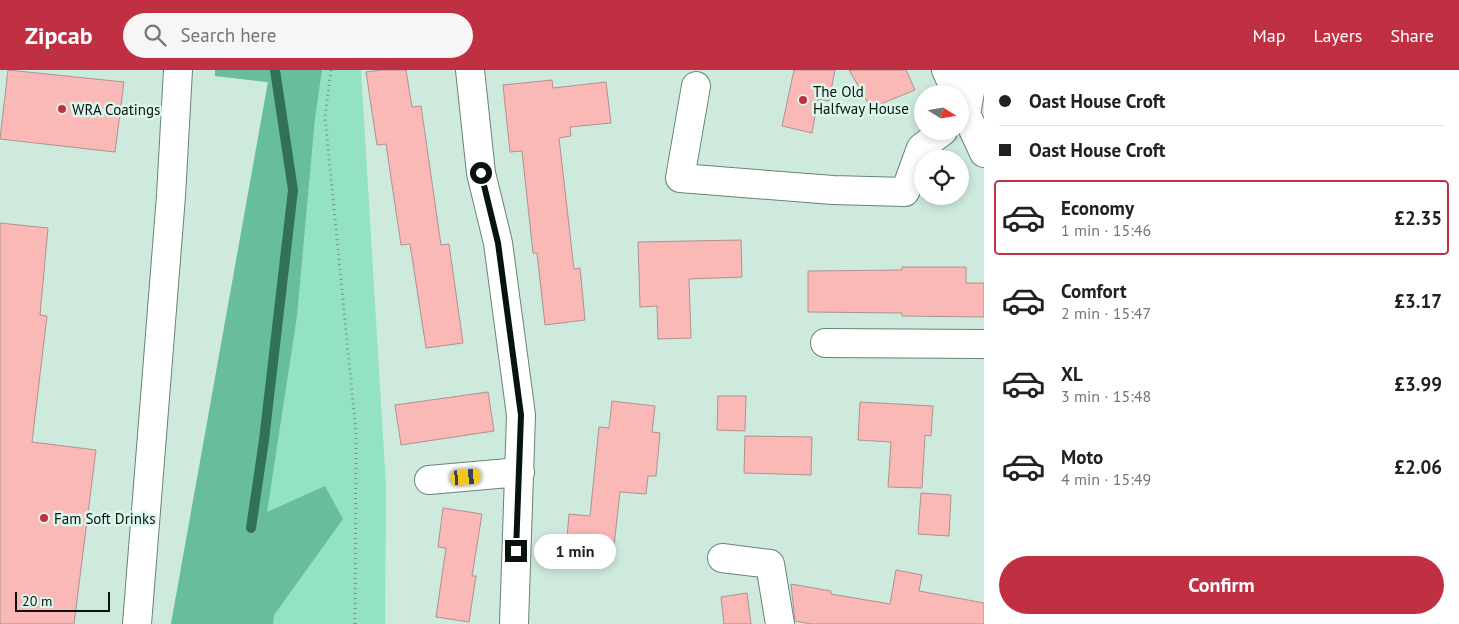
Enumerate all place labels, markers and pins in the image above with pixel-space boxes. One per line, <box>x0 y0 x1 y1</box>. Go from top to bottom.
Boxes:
place label: The Old Halfway House <box>813 82 909 118</box>
marker: The Old Halfway House <box>797 94 809 106</box>
place label: WRA Coatings <box>72 100 160 119</box>
marker: WRA Coatings <box>56 103 68 115</box>
place label: Fam Soft Drinks <box>54 509 155 528</box>
marker: Fam Soft Drinks <box>38 512 50 524</box>

